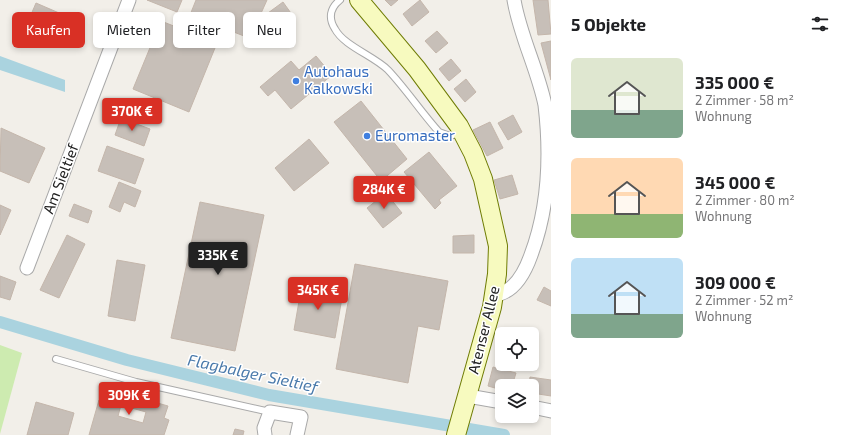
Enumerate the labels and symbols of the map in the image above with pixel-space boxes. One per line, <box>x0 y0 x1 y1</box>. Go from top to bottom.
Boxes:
place label: Autohaus Kalkowski <box>304 62 373 97</box>
marker: Autohaus Kalkowski <box>291 76 301 86</box>
pin: 370K € <box>99 98 165 132</box>
place label: Euromaster <box>375 126 455 144</box>
marker: Euromaster <box>362 131 372 141</box>
street label: Am Sieltief <box>38 141 82 216</box>
pin: 284K € <box>351 176 417 210</box>
pin: 335K € <box>185 242 251 276</box>
pin: 345K € <box>285 277 351 311</box>
street label: Atenser Allee <box>463 284 503 376</box>
water label: Flagbalger Sieltief <box>186 349 322 396</box>
pin: 309K € <box>96 382 162 416</box>

